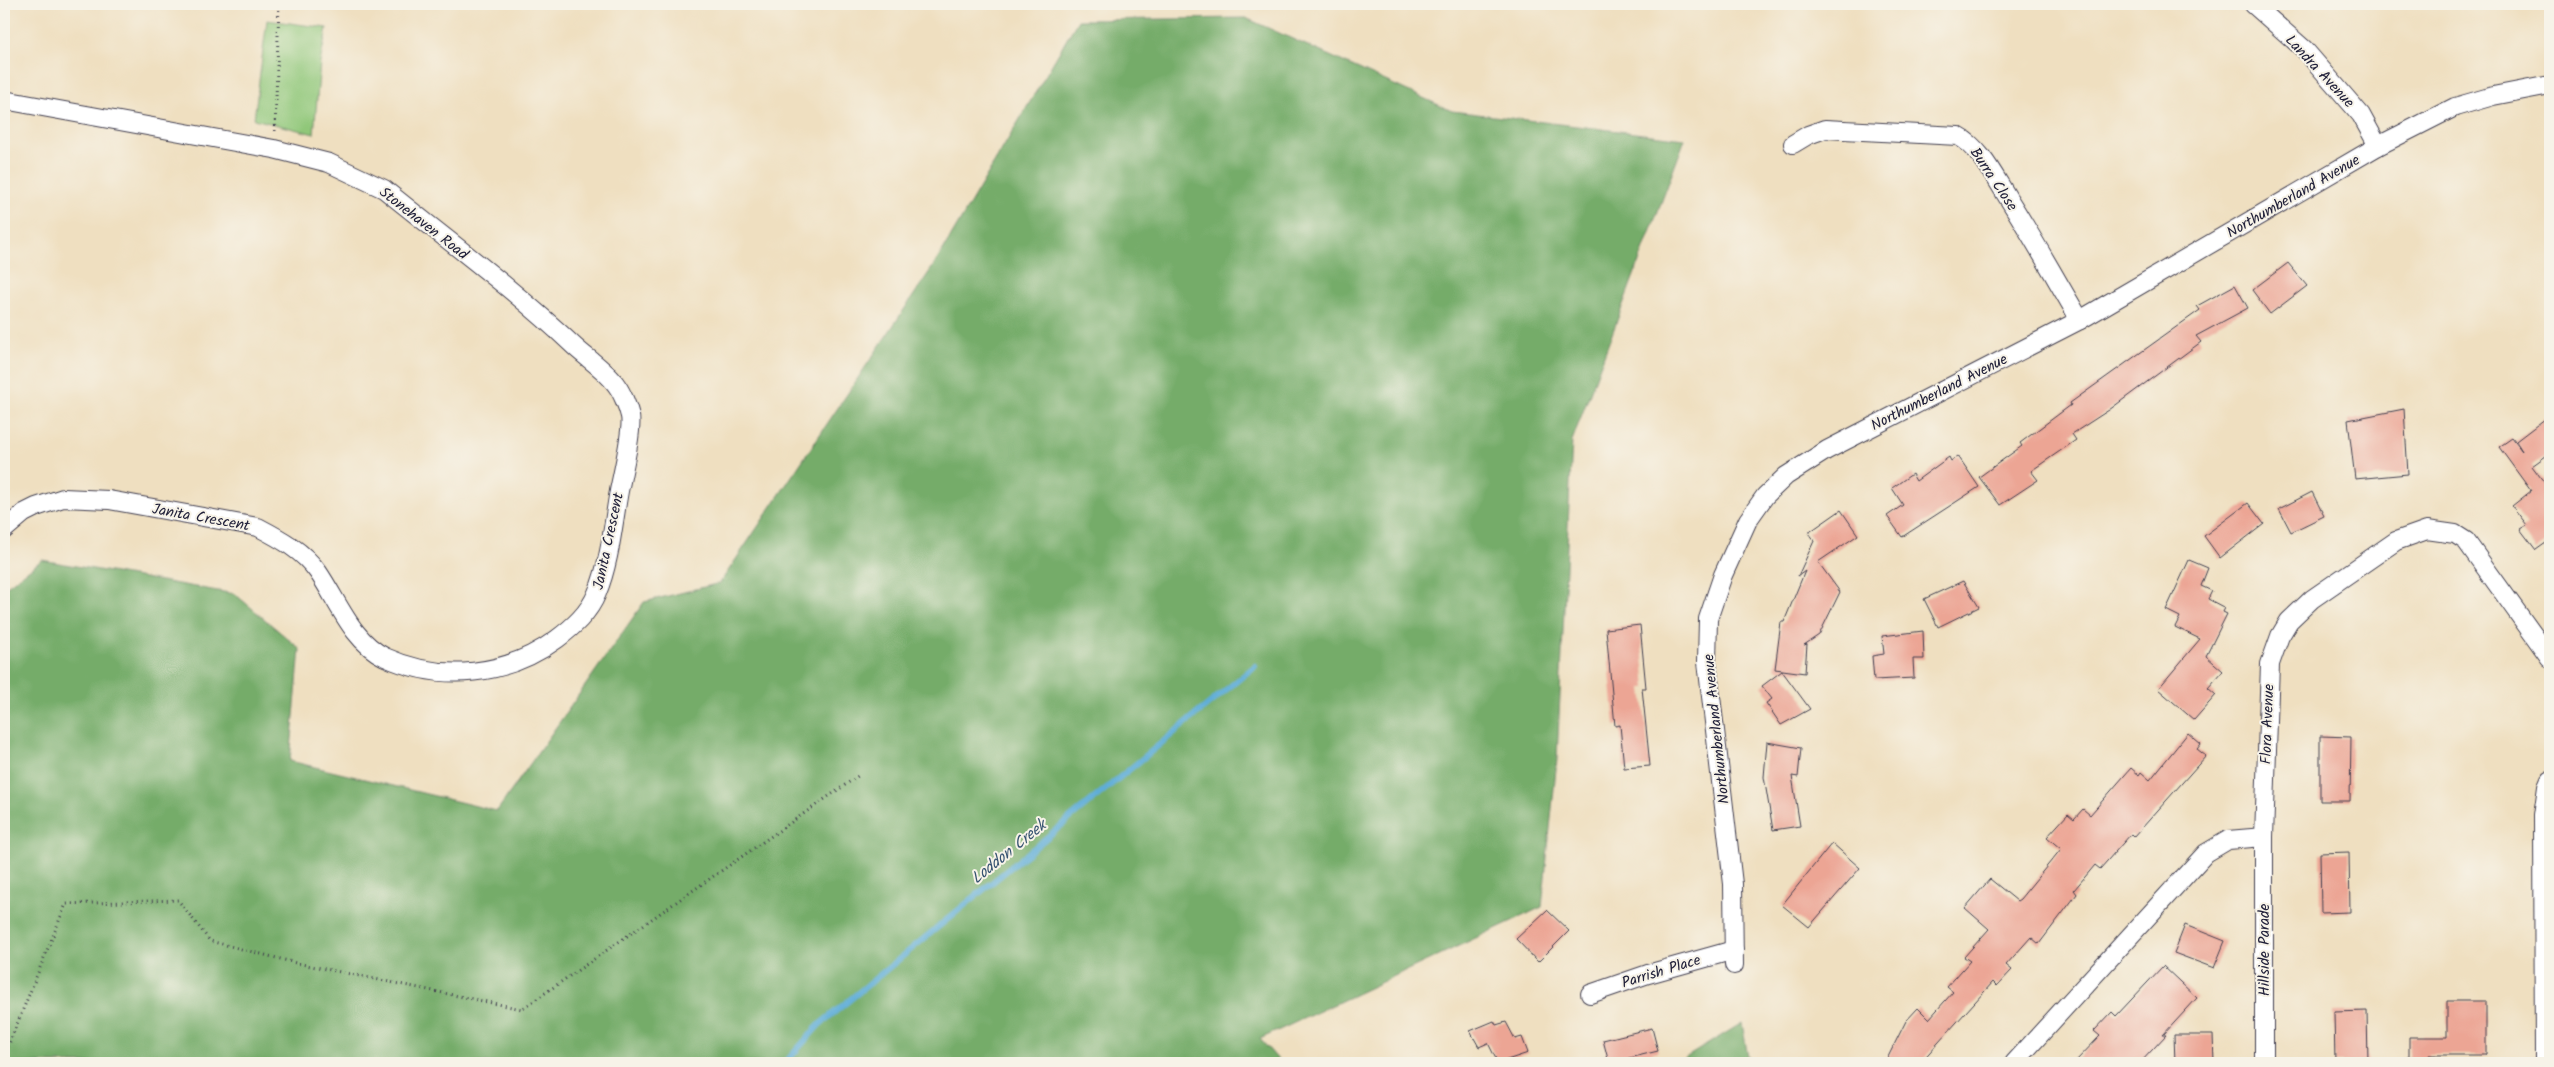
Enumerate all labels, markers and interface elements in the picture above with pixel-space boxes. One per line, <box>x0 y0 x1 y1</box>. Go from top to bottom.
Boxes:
street label: Landra Avenue <box>2279 30 2360 114</box>
street label: Burra Close <box>1963 143 2023 216</box>
street label: Northumberland Avenue <box>2222 149 2365 245</box>
street label: Stonehaven Road <box>374 181 474 267</box>
street label: Northumberland Avenue <box>1867 348 2012 438</box>
street label: Janita Crescent <box>587 490 631 592</box>
street label: Janita Crescent <box>150 498 252 538</box>
street label: Northumberland Avenue <box>1697 652 1737 805</box>
street label: Flora Avenue <box>2255 683 2281 765</box>
water label: Loddon Creek <box>966 812 1054 890</box>
street label: Hillside Parade <box>2253 903 2277 996</box>
street label: Parrish Place <box>1619 949 1704 995</box>

